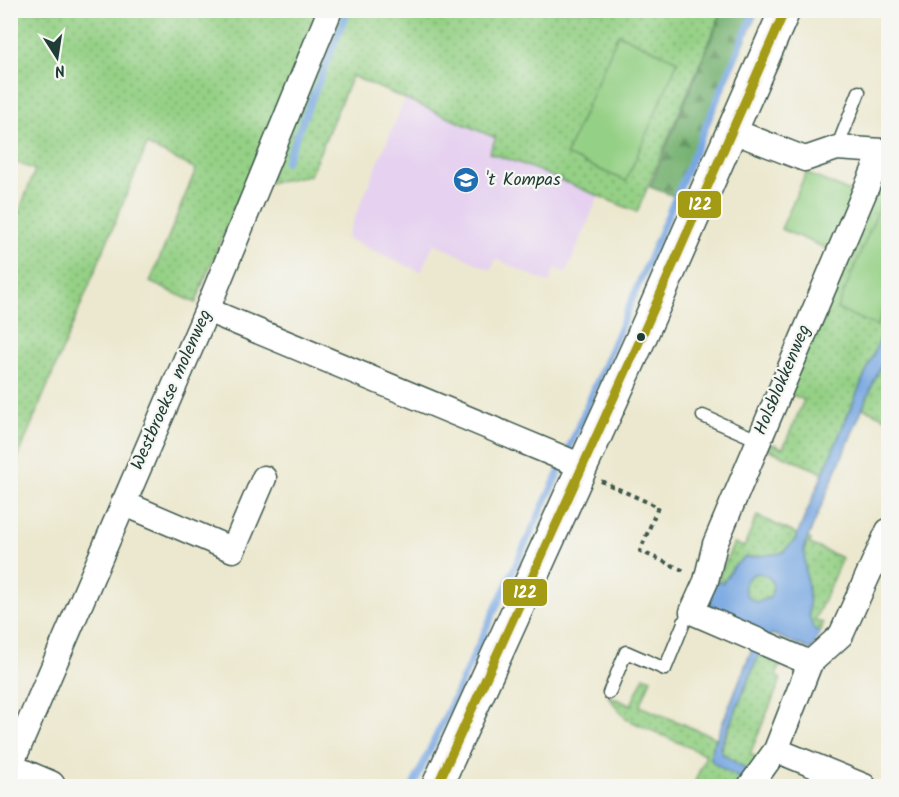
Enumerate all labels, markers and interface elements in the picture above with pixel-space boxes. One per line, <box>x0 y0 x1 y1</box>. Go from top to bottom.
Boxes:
north arrow <box>27 27 87 87</box>
text: N <box>52 57 67 83</box>
school or university icon: 't Kompas <box>451 165 481 195</box>
place label: 't Kompas <box>486 166 561 195</box>
line badge: 122 <box>677 190 722 219</box>
text: 122 <box>688 193 712 218</box>
street label: Westbroekse molenweg <box>124 305 220 475</box>
street label: Holsblokkenweg <box>747 320 819 440</box>
unlabelled marker <box>635 331 647 343</box>
line badge: 122 <box>502 578 548 607</box>
text: 122 <box>513 581 537 606</box>

